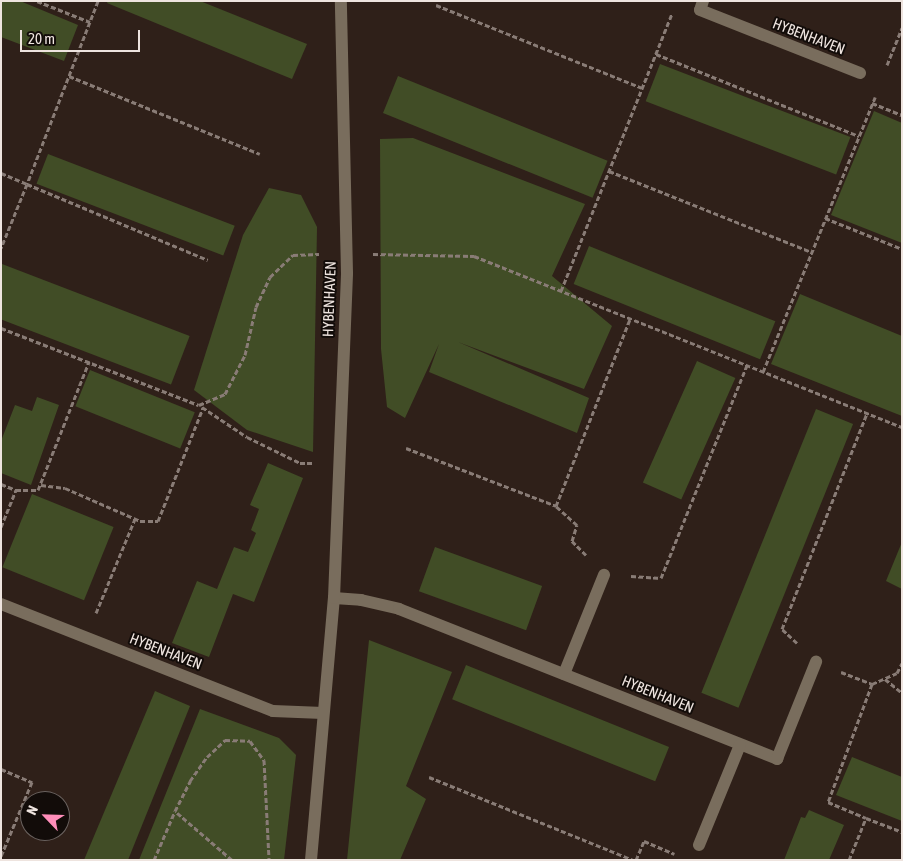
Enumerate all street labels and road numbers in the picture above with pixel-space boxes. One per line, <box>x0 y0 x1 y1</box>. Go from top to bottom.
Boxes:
street label: HYBENHAVEN <box>770 14 848 58</box>
street label: HYBENHAVEN <box>319 261 339 337</box>
street label: HYBENHAVEN <box>127 629 205 673</box>
street label: HYBENHAVEN <box>619 671 697 717</box>

